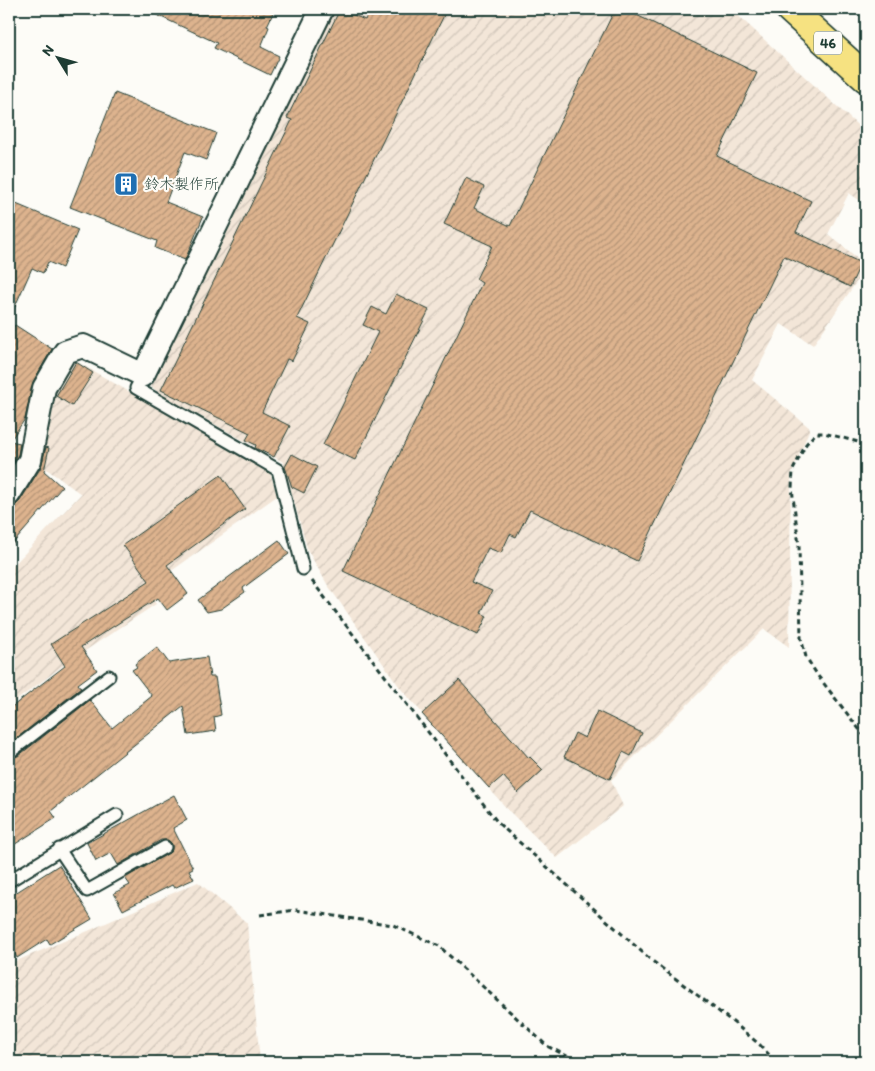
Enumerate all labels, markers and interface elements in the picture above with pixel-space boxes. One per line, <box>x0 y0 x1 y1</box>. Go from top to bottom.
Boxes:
north arrow <box>32 32 82 82</box>
road number: 46 <box>814 32 842 54</box>
text: N <box>38 42 58 59</box>
building icon: 鈴木製作所 <box>113 171 139 197</box>
place label: 鈴木製作所 <box>144 175 219 193</box>

